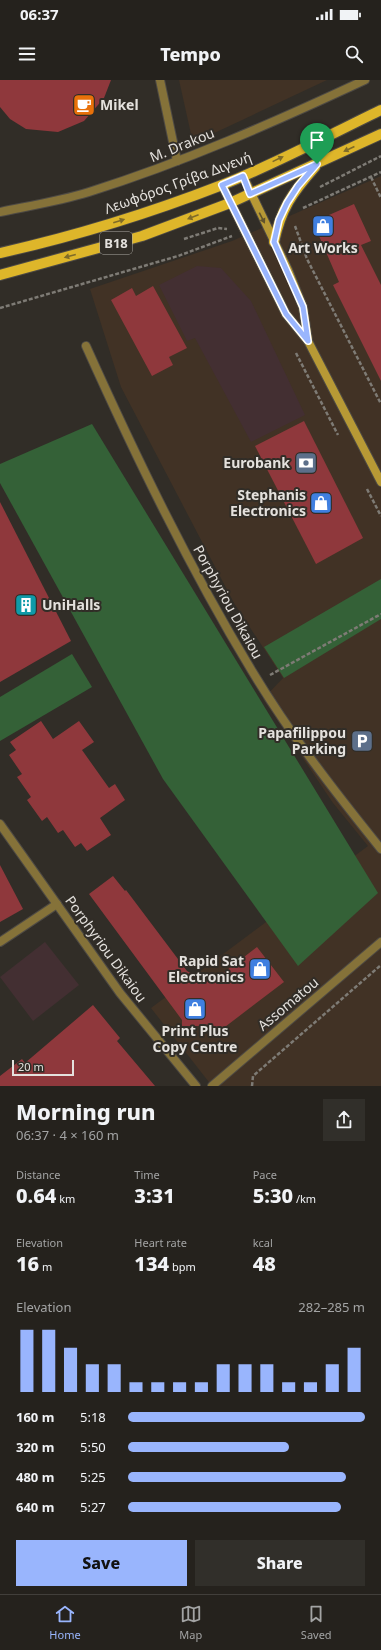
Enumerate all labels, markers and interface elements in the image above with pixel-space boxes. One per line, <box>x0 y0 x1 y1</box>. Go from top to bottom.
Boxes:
text: 06:37 <box>20 4 59 24</box>
text: Tempo <box>160 42 221 66</box>
icon: menu <box>16 43 38 65</box>
icon: search <box>343 43 365 65</box>
cafe icon: Mikel <box>71 92 97 118</box>
place label: Mikel <box>100 95 139 114</box>
street label: M. Drakou <box>147 123 217 166</box>
pin <box>300 123 334 164</box>
icon: arrive <box>306 129 328 151</box>
one-way arrow <box>343 146 355 152</box>
street label: Λεωφόρος Γρίβα Διγενή <box>102 147 254 218</box>
one-way arrow <box>272 156 284 162</box>
one-way arrow <box>259 213 265 224</box>
shop icon: Art Works <box>310 213 336 239</box>
one-way arrow <box>187 214 199 220</box>
one-way arrow <box>113 218 125 224</box>
road number: B18 <box>100 232 132 254</box>
place label: Art Works <box>288 238 358 257</box>
one-way arrow <box>63 253 75 259</box>
bank icon: Eurobank <box>293 450 319 476</box>
place label: Eurobank <box>223 453 290 472</box>
place label: Stephanis Electronics <box>230 485 306 520</box>
shop icon: Stephanis Electronics <box>308 490 334 516</box>
street label: Porphyriou Dikaiou <box>189 542 268 662</box>
building icon: UniHalls <box>13 592 39 618</box>
place label: UniHalls <box>42 595 100 614</box>
place label: Papafilippou Parking <box>258 723 346 758</box>
parking icon: Papafilippou Parking <box>349 728 375 754</box>
street label: Porphyriou Dikaiou <box>61 892 151 1006</box>
place label: Rapid Sat Electronics <box>168 951 244 986</box>
shop icon: Rapid Sat Electronics <box>247 956 273 982</box>
street label: Assomatou <box>253 973 322 1035</box>
shop icon: Print Plus Copy Centre <box>182 996 208 1022</box>
place label: Print Plus Copy Centre <box>153 1021 237 1056</box>
scale bar <box>12 1058 74 1077</box>
text: 20 m <box>18 1059 44 1074</box>
text: Morning run <box>16 1096 156 1126</box>
button: share <box>323 1099 365 1141</box>
text: 06:37 · 4 × 160 m <box>16 1126 119 1144</box>
text: Distance <box>16 1167 61 1182</box>
text: Time <box>134 1167 160 1182</box>
text: Pace <box>253 1167 277 1182</box>
text: 0.64 <box>16 1182 56 1209</box>
text: 3:31 <box>134 1182 175 1209</box>
text: 5:30 <box>253 1182 293 1209</box>
text: km <box>56 1191 75 1206</box>
text: /km <box>293 1191 316 1206</box>
text: Elevation <box>16 1235 63 1250</box>
text: Heart rate <box>134 1235 187 1250</box>
text: kcal <box>253 1235 273 1250</box>
text: 16 <box>16 1250 39 1277</box>
text: 134 <box>134 1250 169 1277</box>
text: 48 <box>253 1250 276 1277</box>
text: m <box>39 1259 52 1274</box>
text: bpm <box>169 1259 196 1274</box>
text: Elevation <box>16 1298 72 1316</box>
text: 282–285 m <box>298 1298 365 1316</box>
text: 160 m <box>16 1408 54 1426</box>
text: 5:18 <box>80 1408 106 1426</box>
text: 320 m <box>16 1438 54 1456</box>
text: 5:50 <box>80 1438 106 1456</box>
text: 480 m <box>16 1468 54 1486</box>
text: 5:25 <box>80 1468 106 1486</box>
text: 640 m <box>16 1498 54 1516</box>
text: 5:27 <box>80 1498 106 1516</box>
button: Save <box>16 1540 187 1586</box>
button: Share <box>195 1540 365 1586</box>
tab: Home <box>49 1603 81 1642</box>
tab: Map <box>179 1603 202 1642</box>
tab: Saved <box>301 1603 332 1642</box>

